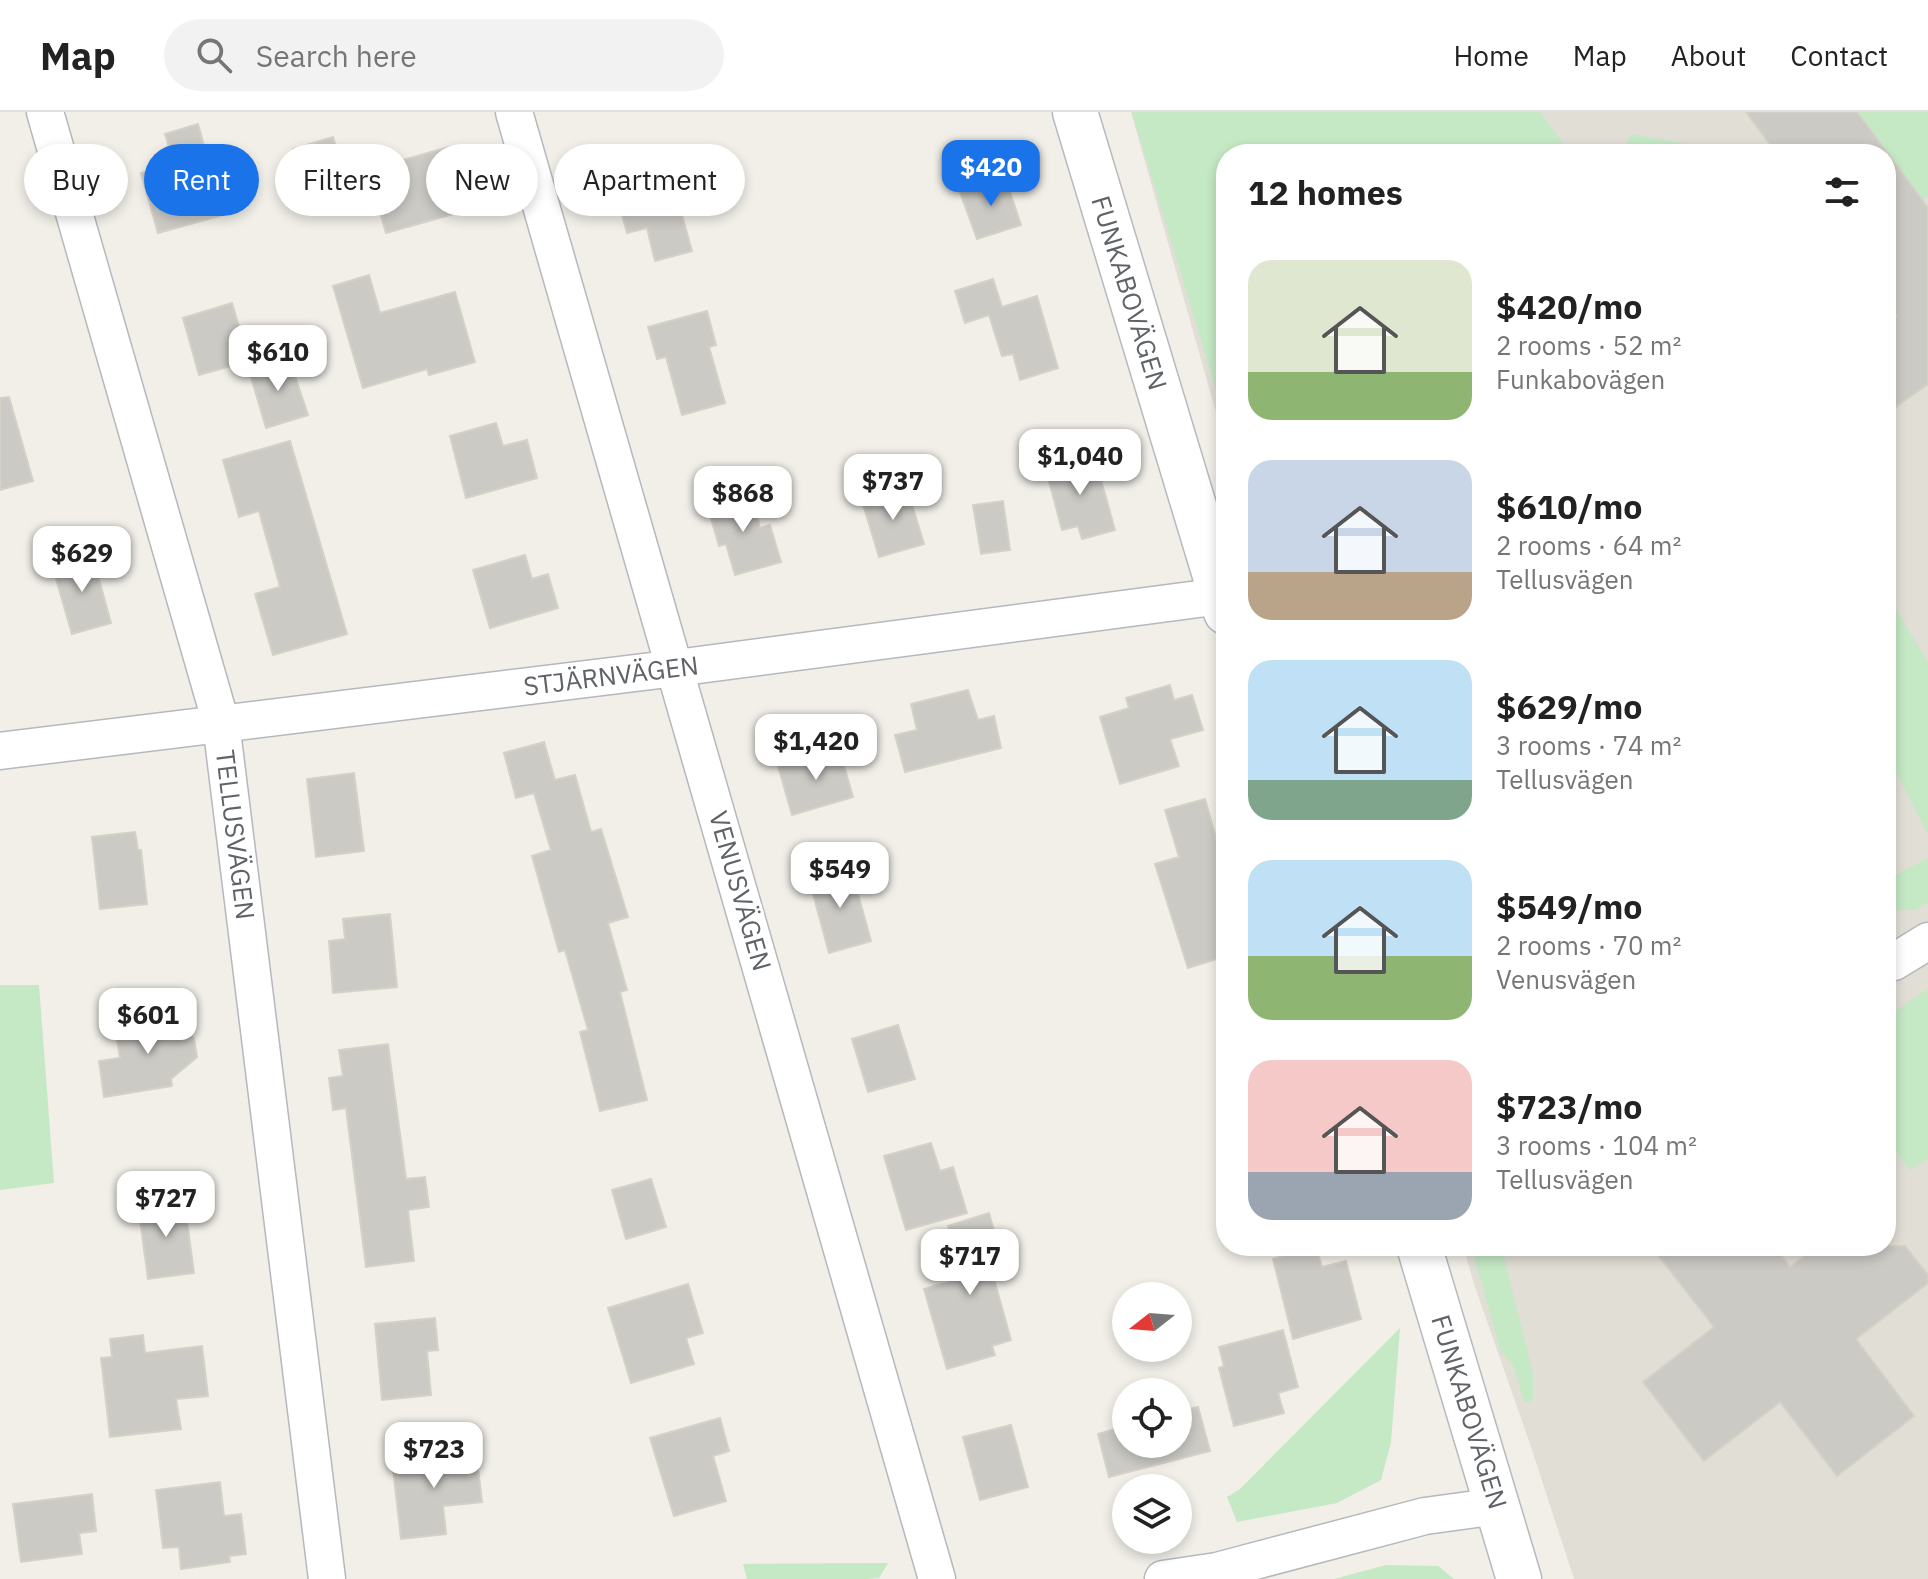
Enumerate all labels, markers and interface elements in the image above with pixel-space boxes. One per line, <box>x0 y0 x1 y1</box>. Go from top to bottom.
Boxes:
search box <box>164 19 724 91</box>
text: Map <box>40 31 116 80</box>
icon: search <box>192 33 236 77</box>
text: Search here <box>256 36 417 75</box>
text: Home <box>1453 37 1529 74</box>
text: Map <box>1573 37 1627 74</box>
text: About <box>1671 37 1746 74</box>
text: Contact <box>1790 37 1888 74</box>
pin: $420 <box>944 140 1038 208</box>
chip: Buy <box>24 144 128 216</box>
chip: Rent <box>144 144 259 216</box>
chip: Filters <box>275 144 410 216</box>
chip: New <box>426 144 538 216</box>
chip: Apartment <box>554 144 745 216</box>
text: $420 <box>960 149 1022 183</box>
text: 12 homes <box>1248 170 1403 214</box>
icon: filters <box>1820 170 1864 214</box>
street label: FUNKABOVÄGEN <box>1084 191 1176 394</box>
text: $420/mo <box>1496 284 1643 328</box>
icon: home <box>1312 292 1408 388</box>
pin: $610 <box>231 325 325 393</box>
text: 2 rooms · 52 m² <box>1496 328 1681 362</box>
text: $610 <box>247 334 309 368</box>
text: Funkabovägen <box>1496 362 1665 396</box>
pin: $1,040 <box>1015 429 1145 497</box>
text: $1,040 <box>1037 438 1123 472</box>
pin: $737 <box>846 454 940 522</box>
text: $737 <box>862 463 924 497</box>
pin: $868 <box>696 466 790 534</box>
text: $868 <box>712 475 774 509</box>
text: $610/mo <box>1496 484 1643 528</box>
icon: home <box>1312 492 1408 588</box>
pin: $629 <box>35 526 129 594</box>
text: 2 rooms · 64 m² <box>1496 528 1681 562</box>
text: $629 <box>51 535 113 569</box>
text: Tellusvägen <box>1496 562 1634 596</box>
street label: STJÄRNVÄGEN <box>521 647 700 703</box>
text: $629/mo <box>1496 684 1643 728</box>
icon: home <box>1312 692 1408 788</box>
pin: $1,420 <box>751 714 881 782</box>
text: $1,420 <box>773 723 859 757</box>
text: 3 rooms · 74 m² <box>1496 728 1681 762</box>
street label: TELLUSVÄGEN <box>209 748 263 922</box>
text: Tellusvägen <box>1496 762 1634 796</box>
street label: VENUSVÄGEN <box>702 807 780 975</box>
pin: $549 <box>793 842 887 910</box>
text: $549 <box>809 851 871 885</box>
text: $549/mo <box>1496 884 1643 928</box>
icon: home <box>1312 892 1408 988</box>
text: 2 rooms · 70 m² <box>1496 928 1681 962</box>
text: Venusvägen <box>1496 962 1636 996</box>
pin: $601 <box>101 988 195 1056</box>
text: $601 <box>117 997 179 1031</box>
text: $723/mo <box>1496 1084 1643 1128</box>
icon: home <box>1312 1092 1408 1188</box>
text: 3 rooms · 104 m² <box>1496 1128 1697 1162</box>
text: Tellusvägen <box>1496 1162 1634 1196</box>
pin: $727 <box>119 1171 213 1239</box>
text: $727 <box>135 1180 197 1214</box>
pin: $717 <box>923 1229 1017 1297</box>
text: $717 <box>939 1238 1001 1272</box>
north arrow <box>1112 1282 1192 1362</box>
map controls <box>1112 1282 1192 1554</box>
street label: FUNKABOVÄGEN <box>1424 1310 1516 1513</box>
button: locate <box>1112 1378 1192 1458</box>
pin: $723 <box>387 1422 481 1490</box>
text: $723 <box>403 1431 465 1465</box>
button: layers <box>1112 1474 1192 1554</box>

